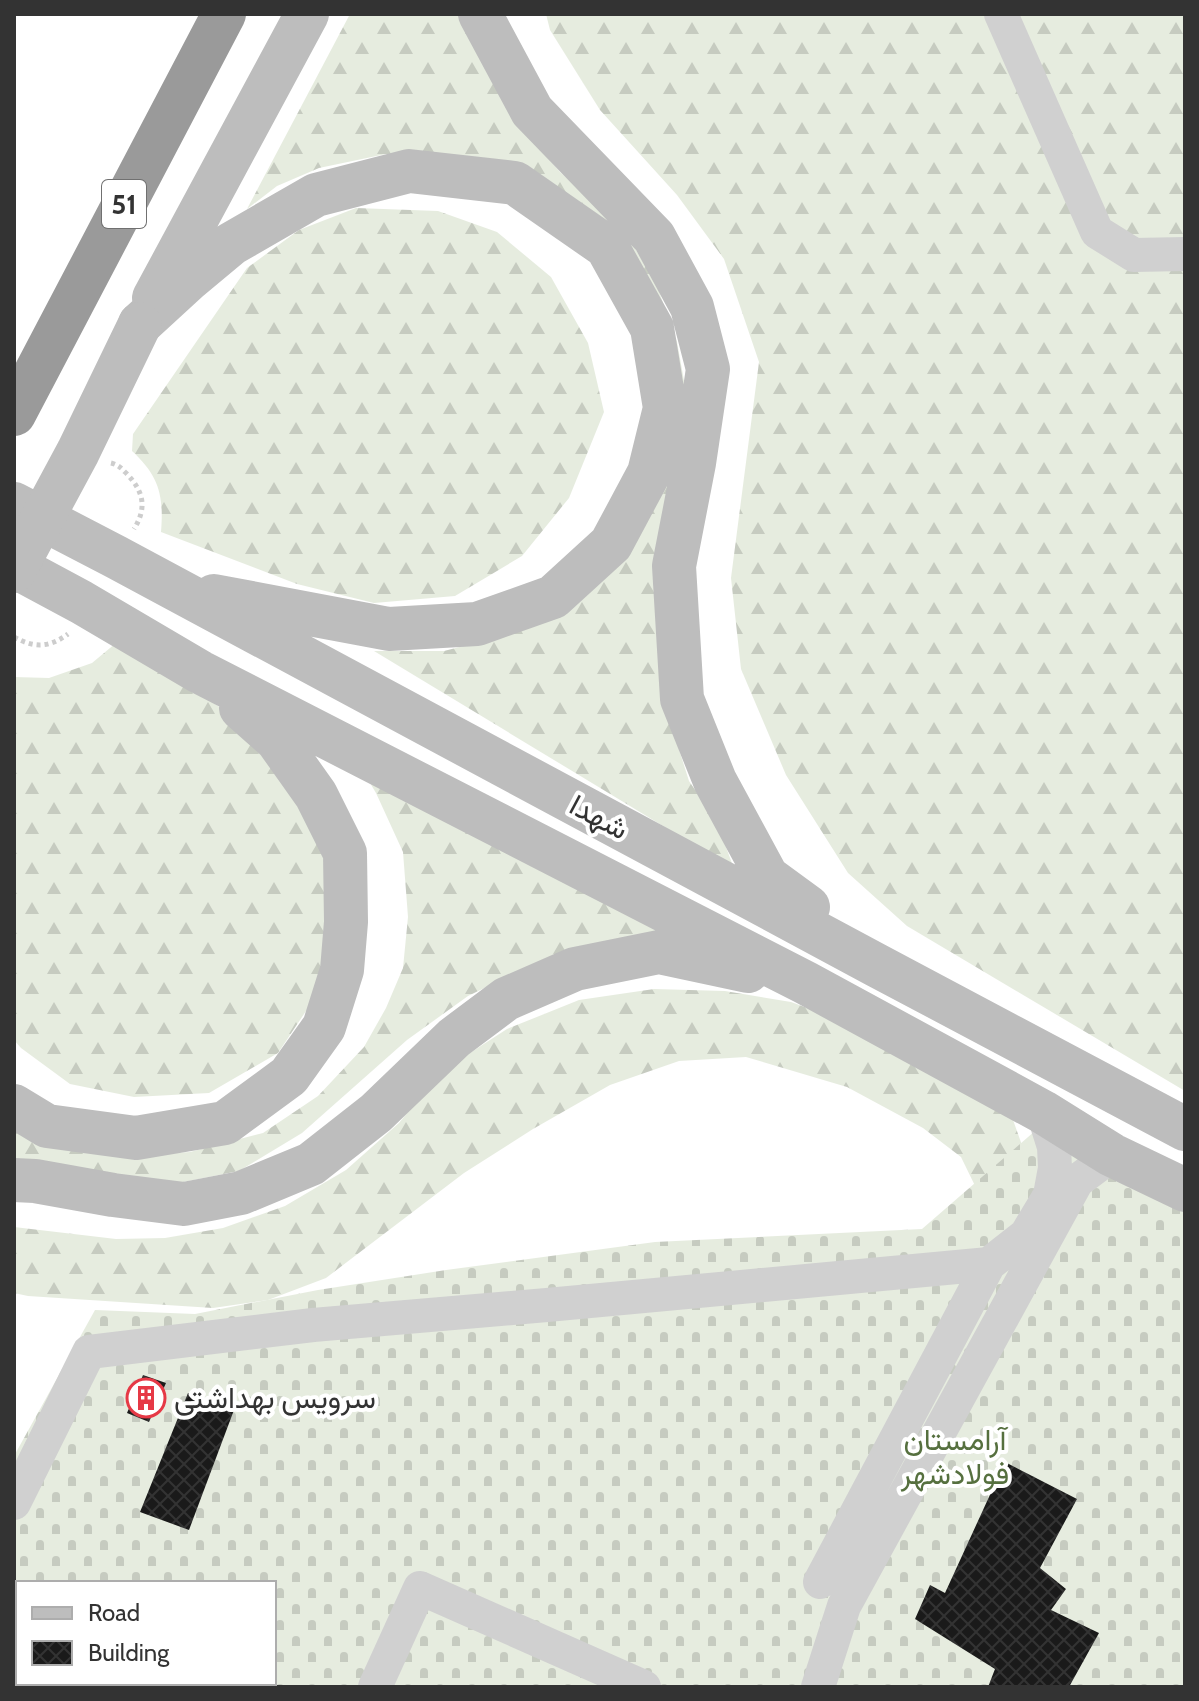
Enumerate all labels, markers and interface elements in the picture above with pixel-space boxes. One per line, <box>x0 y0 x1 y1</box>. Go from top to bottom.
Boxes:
road number: 51 <box>102 180 146 228</box>
street label: شهدا <box>563 786 635 847</box>
building icon: سرویس بهداشتی <box>125 1377 167 1419</box>
place label: سرویس بهداشتی <box>174 1379 376 1416</box>
park label: آرامستان فولادشهر <box>900 1421 1009 1492</box>
legend <box>16 1581 276 1685</box>
text: Road <box>88 1598 140 1627</box>
text: Building <box>88 1638 170 1667</box>

